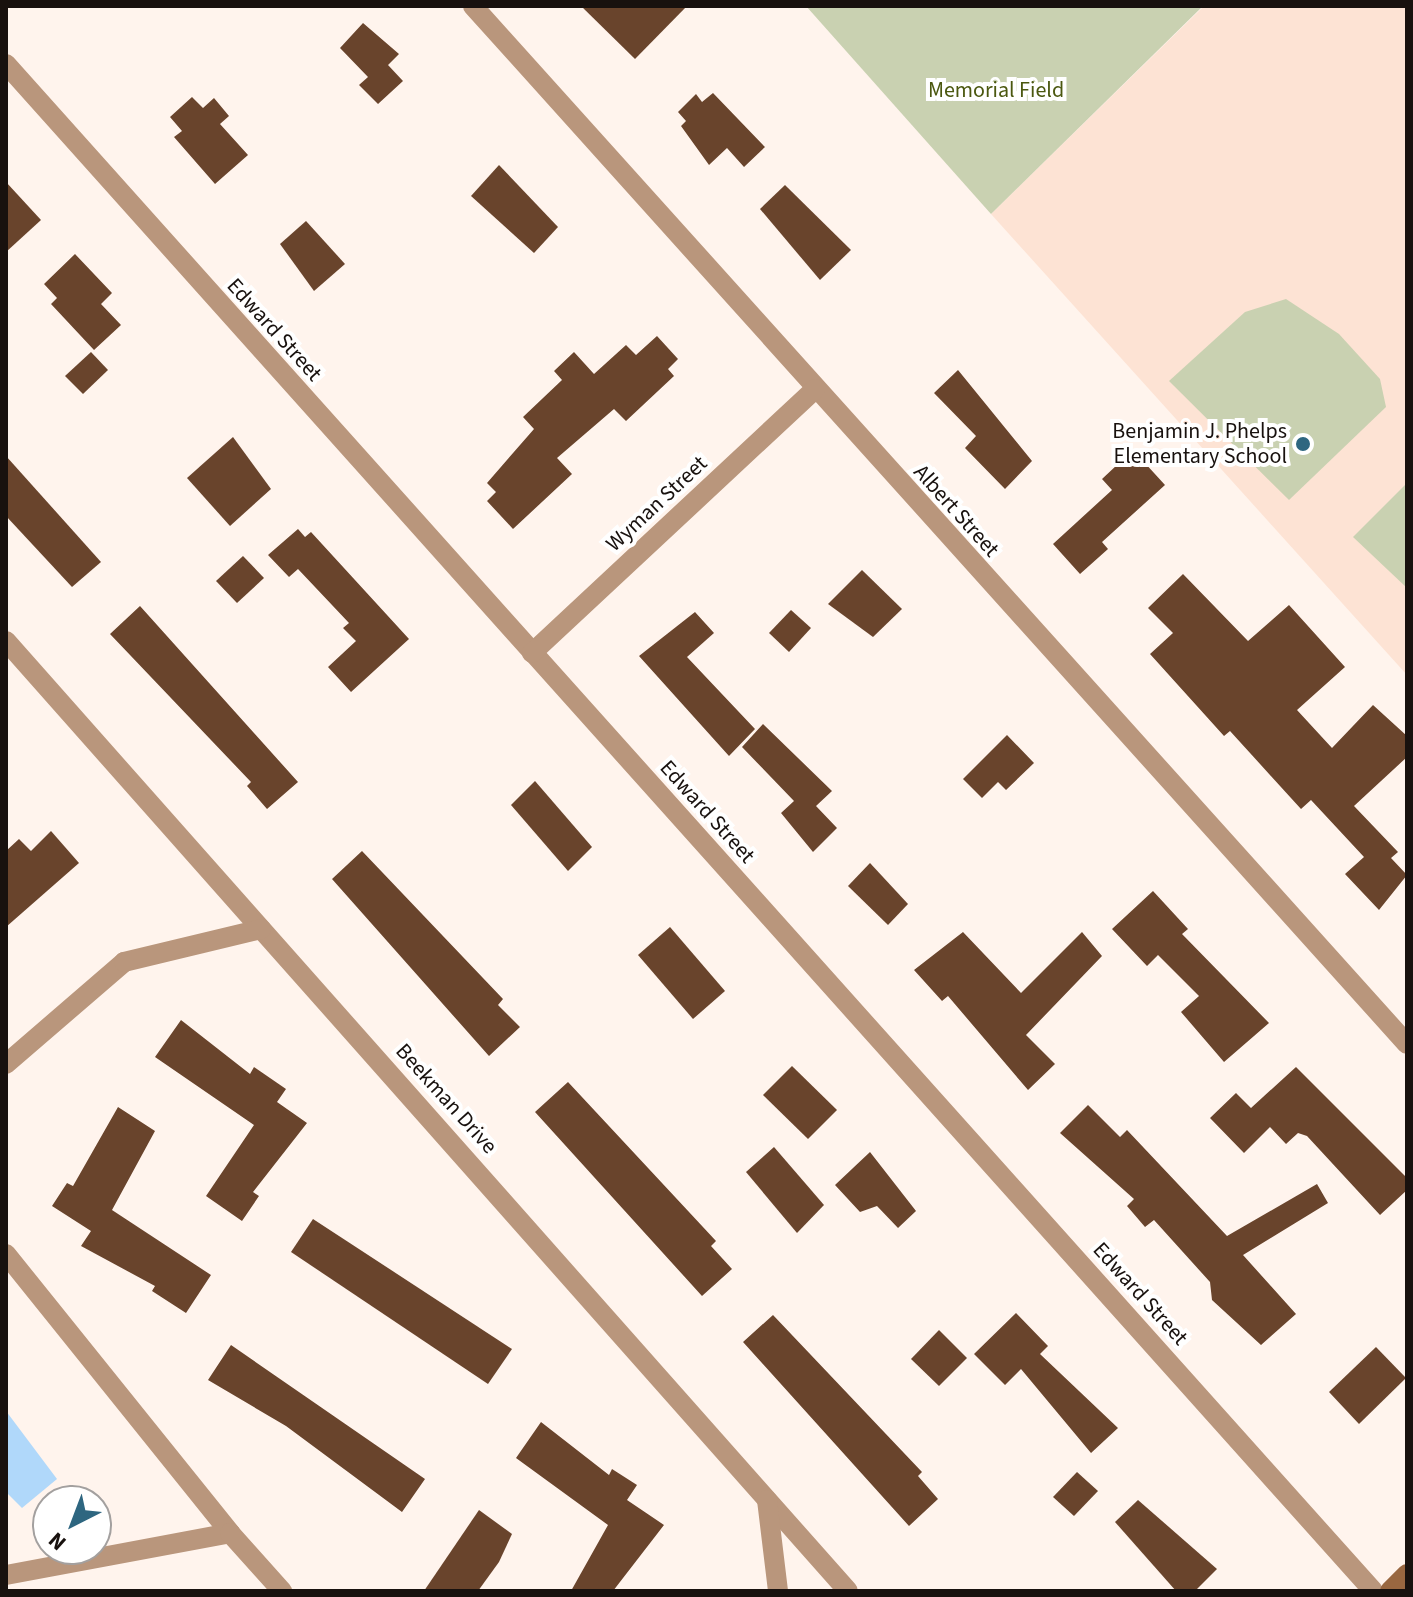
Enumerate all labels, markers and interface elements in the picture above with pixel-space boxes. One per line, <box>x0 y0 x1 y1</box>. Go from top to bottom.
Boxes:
park label: Memorial Field <box>928 78 1064 104</box>
street label: Edward Street <box>221 273 327 387</box>
place label: Benjamin J. Phelps Elementary School <box>1112 418 1287 470</box>
marker: Benjamin J. Phelps Elementary School <box>1294 435 1312 453</box>
street label: Wyman Street <box>601 451 713 557</box>
street label: Albert Street <box>908 459 1004 563</box>
street label: Edward Street <box>654 755 760 869</box>
street label: Beekman Drive <box>390 1038 502 1160</box>
street label: Edward Street <box>1087 1237 1193 1351</box>
north arrow <box>32 1485 112 1565</box>
text: N <box>41 1525 73 1558</box>

